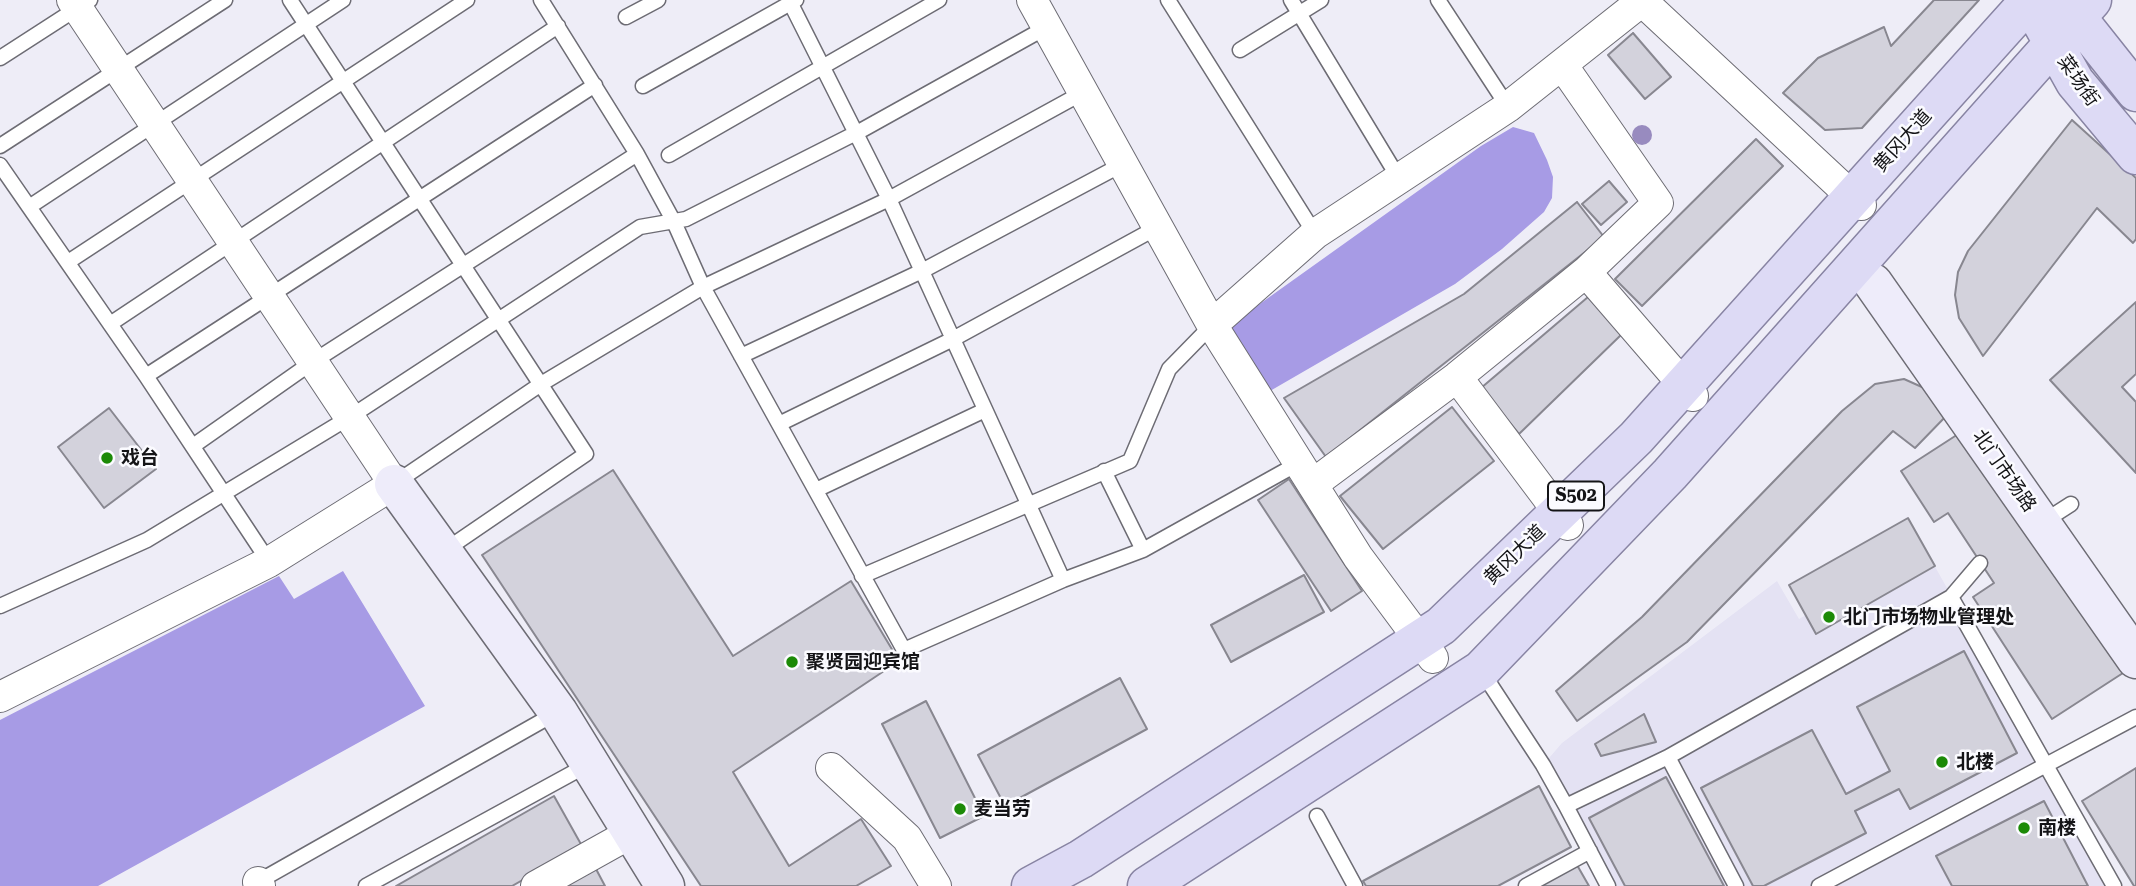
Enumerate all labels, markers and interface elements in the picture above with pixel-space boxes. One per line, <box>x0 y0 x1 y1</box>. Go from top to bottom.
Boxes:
street label: 菜场街 <box>2052 51 2104 111</box>
street label: 黄冈大道 <box>1869 105 1937 177</box>
street label: 北门市场路 <box>1967 426 2041 516</box>
place label: 戏台 <box>121 447 159 469</box>
marker: 戏台 <box>99 450 115 466</box>
road number: S502 <box>1548 482 1604 510</box>
street label: 黄冈大道 <box>1480 520 1550 590</box>
place label: 北门市场物业管理处 <box>1843 606 2014 628</box>
marker: 北门市场物业管理处 <box>1821 609 1837 625</box>
place label: 聚贤园迎宾馆 <box>806 651 920 673</box>
marker: 聚贤园迎宾馆 <box>784 654 800 670</box>
place label: 北楼 <box>1956 751 1994 773</box>
marker: 北楼 <box>1934 754 1950 770</box>
place label: 麦当劳 <box>974 798 1031 820</box>
marker: 麦当劳 <box>952 801 968 817</box>
place label: 南楼 <box>2038 817 2076 839</box>
marker: 南楼 <box>2016 820 2032 836</box>

